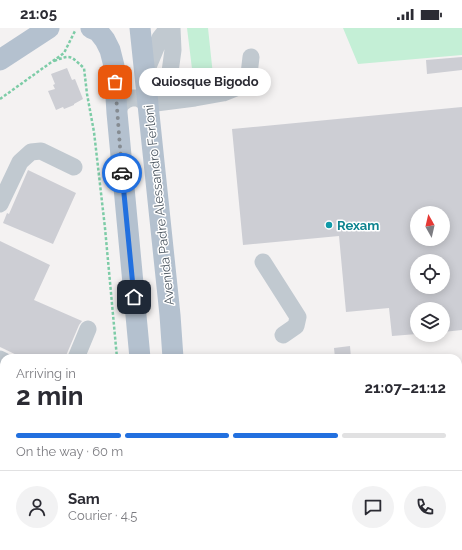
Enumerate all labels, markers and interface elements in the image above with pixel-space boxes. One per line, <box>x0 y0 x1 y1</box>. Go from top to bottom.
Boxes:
text: 21:05 <box>20 5 57 23</box>
pin <box>98 65 132 99</box>
callout: Quiosque Bigodo <box>139 68 271 96</box>
icon: bag <box>104 71 126 93</box>
text: Quiosque Bigodo <box>151 74 259 89</box>
street label: Avenida Padre Alessandro Ferloni <box>141 104 177 306</box>
courier <box>102 153 142 193</box>
icon: car <box>111 162 133 184</box>
north arrow <box>410 206 450 246</box>
map controls <box>410 206 450 342</box>
place label: Rexam <box>337 218 379 233</box>
marker: Rexam <box>324 220 334 230</box>
button: locate <box>410 254 450 294</box>
pin <box>117 280 151 314</box>
icon: home <box>123 286 145 308</box>
button: layers <box>410 302 450 342</box>
text: Arriving in <box>16 366 76 381</box>
text: 21:07–21:12 <box>365 379 446 397</box>
text: 2 min <box>16 381 83 411</box>
text: On the way · 60 m <box>16 444 123 459</box>
button: person <box>16 486 58 528</box>
button: chat <box>352 486 394 528</box>
button: phone <box>404 486 446 528</box>
text: Sam <box>68 490 100 508</box>
text: Courier · 4.5 <box>68 508 137 523</box>

